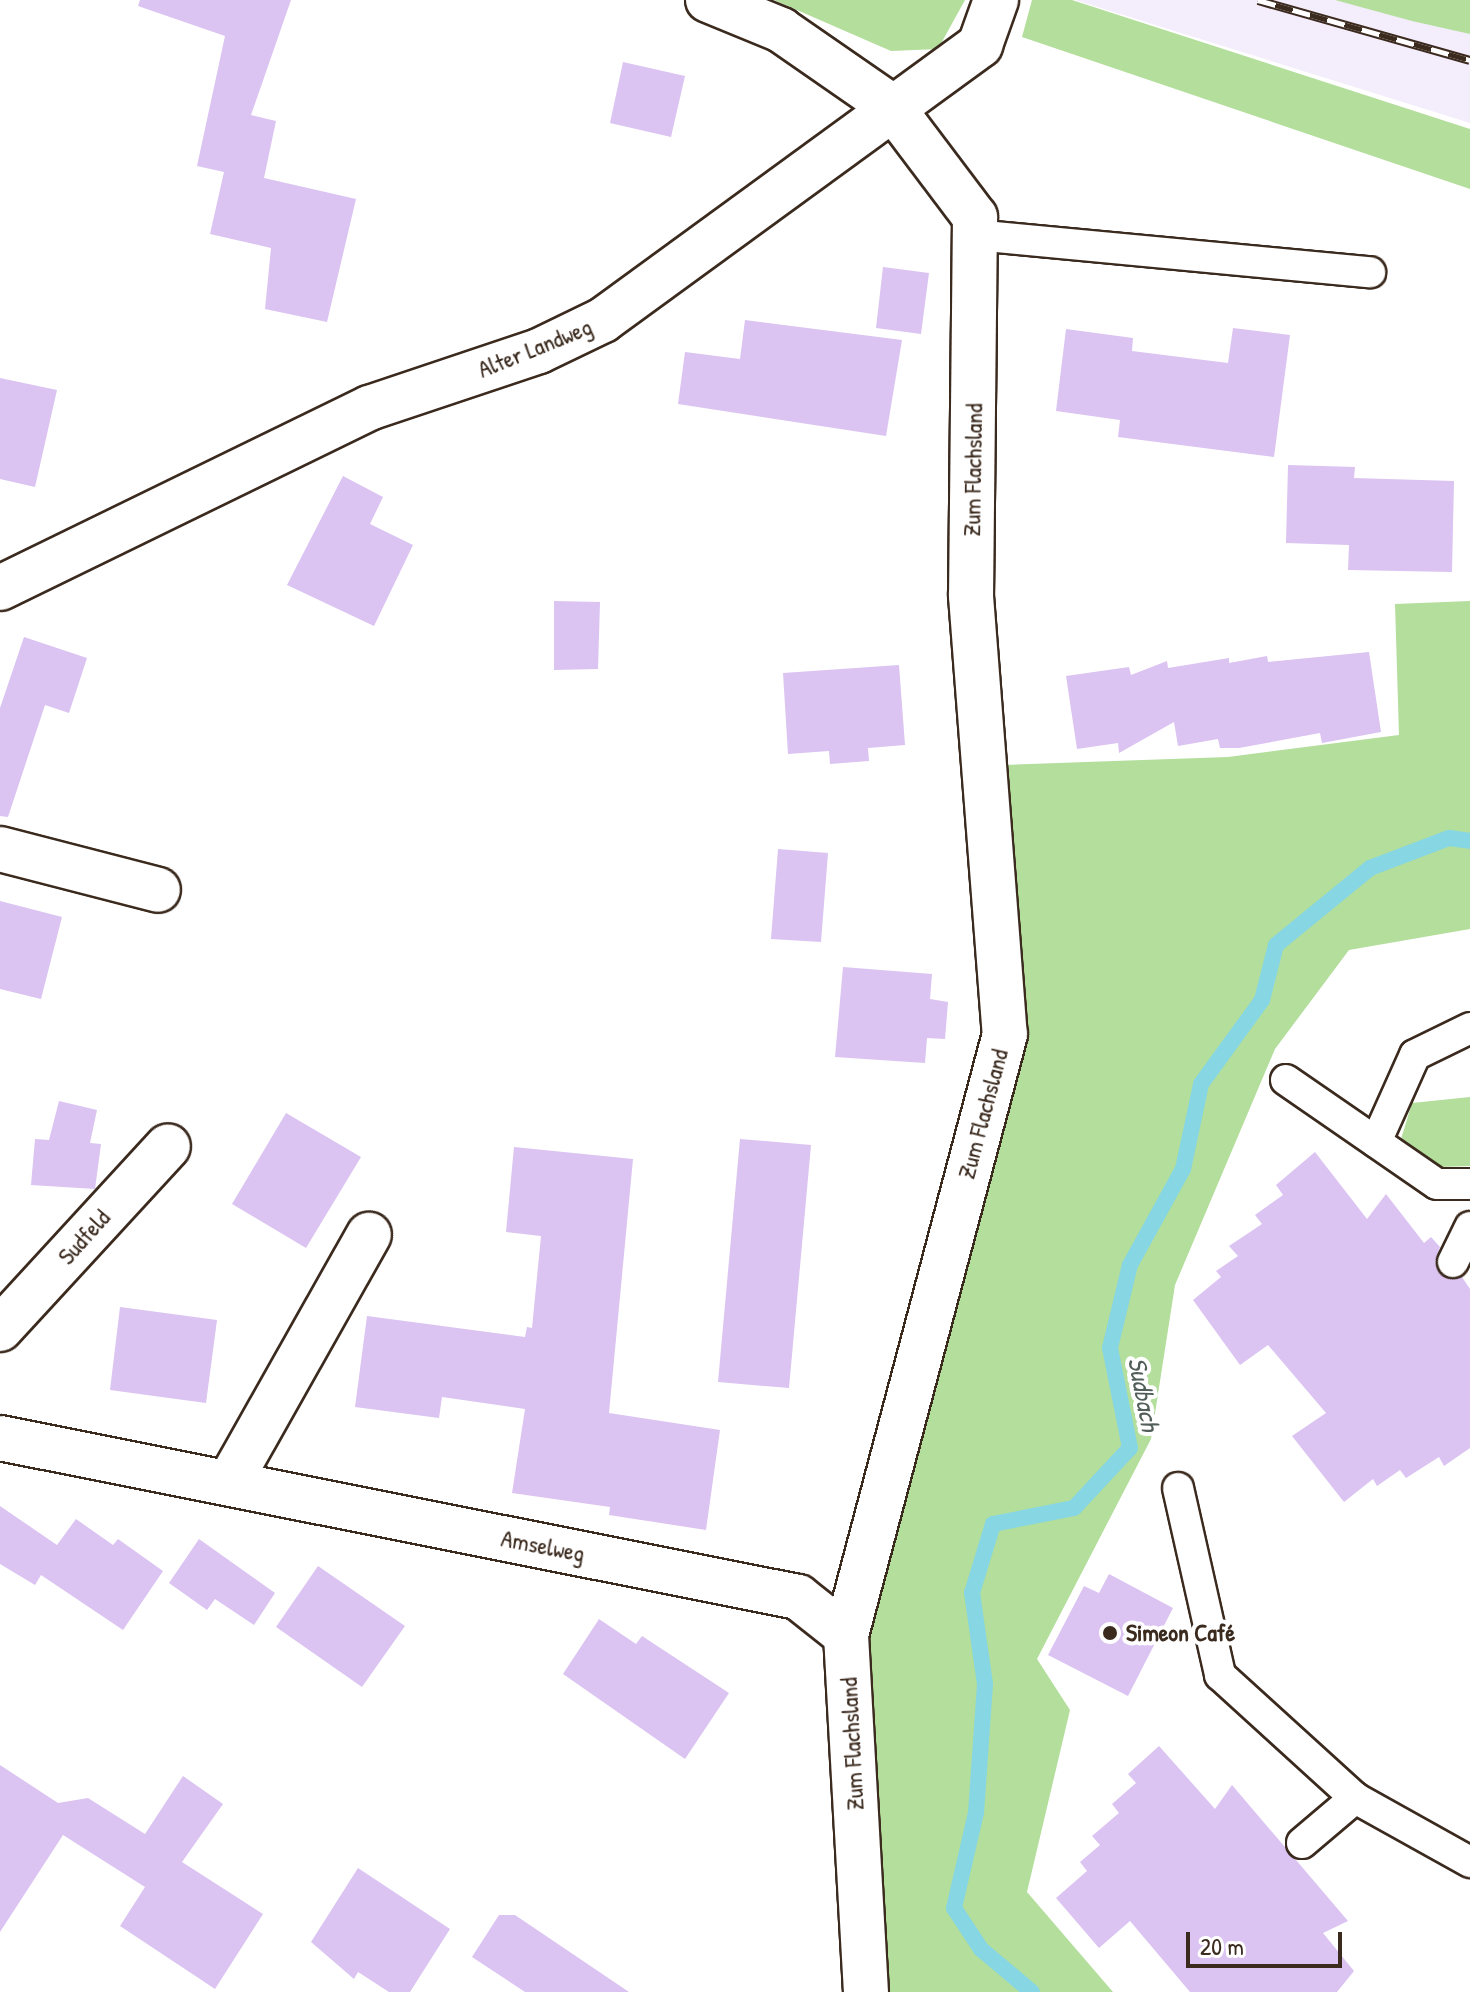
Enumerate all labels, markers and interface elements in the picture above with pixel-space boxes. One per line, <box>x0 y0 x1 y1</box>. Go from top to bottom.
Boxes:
street label: Alter Landweg <box>474 312 596 384</box>
street label: Zum Flachsland <box>957 403 989 537</box>
street label: Zum Flachsland <box>952 1046 1014 1182</box>
street label: Sudfeld <box>52 1204 116 1270</box>
water label: Sudbach <box>1122 1355 1166 1433</box>
street label: Amselweg <box>499 1524 587 1568</box>
place label: Simeon Café <box>1126 1619 1235 1647</box>
marker: Simeon Café <box>1101 1624 1119 1642</box>
street label: Zum Flachsland <box>834 1677 870 1811</box>
scale bar <box>1190 1916 1346 1966</box>
text: 20 m <box>1200 1930 1244 1962</box>

